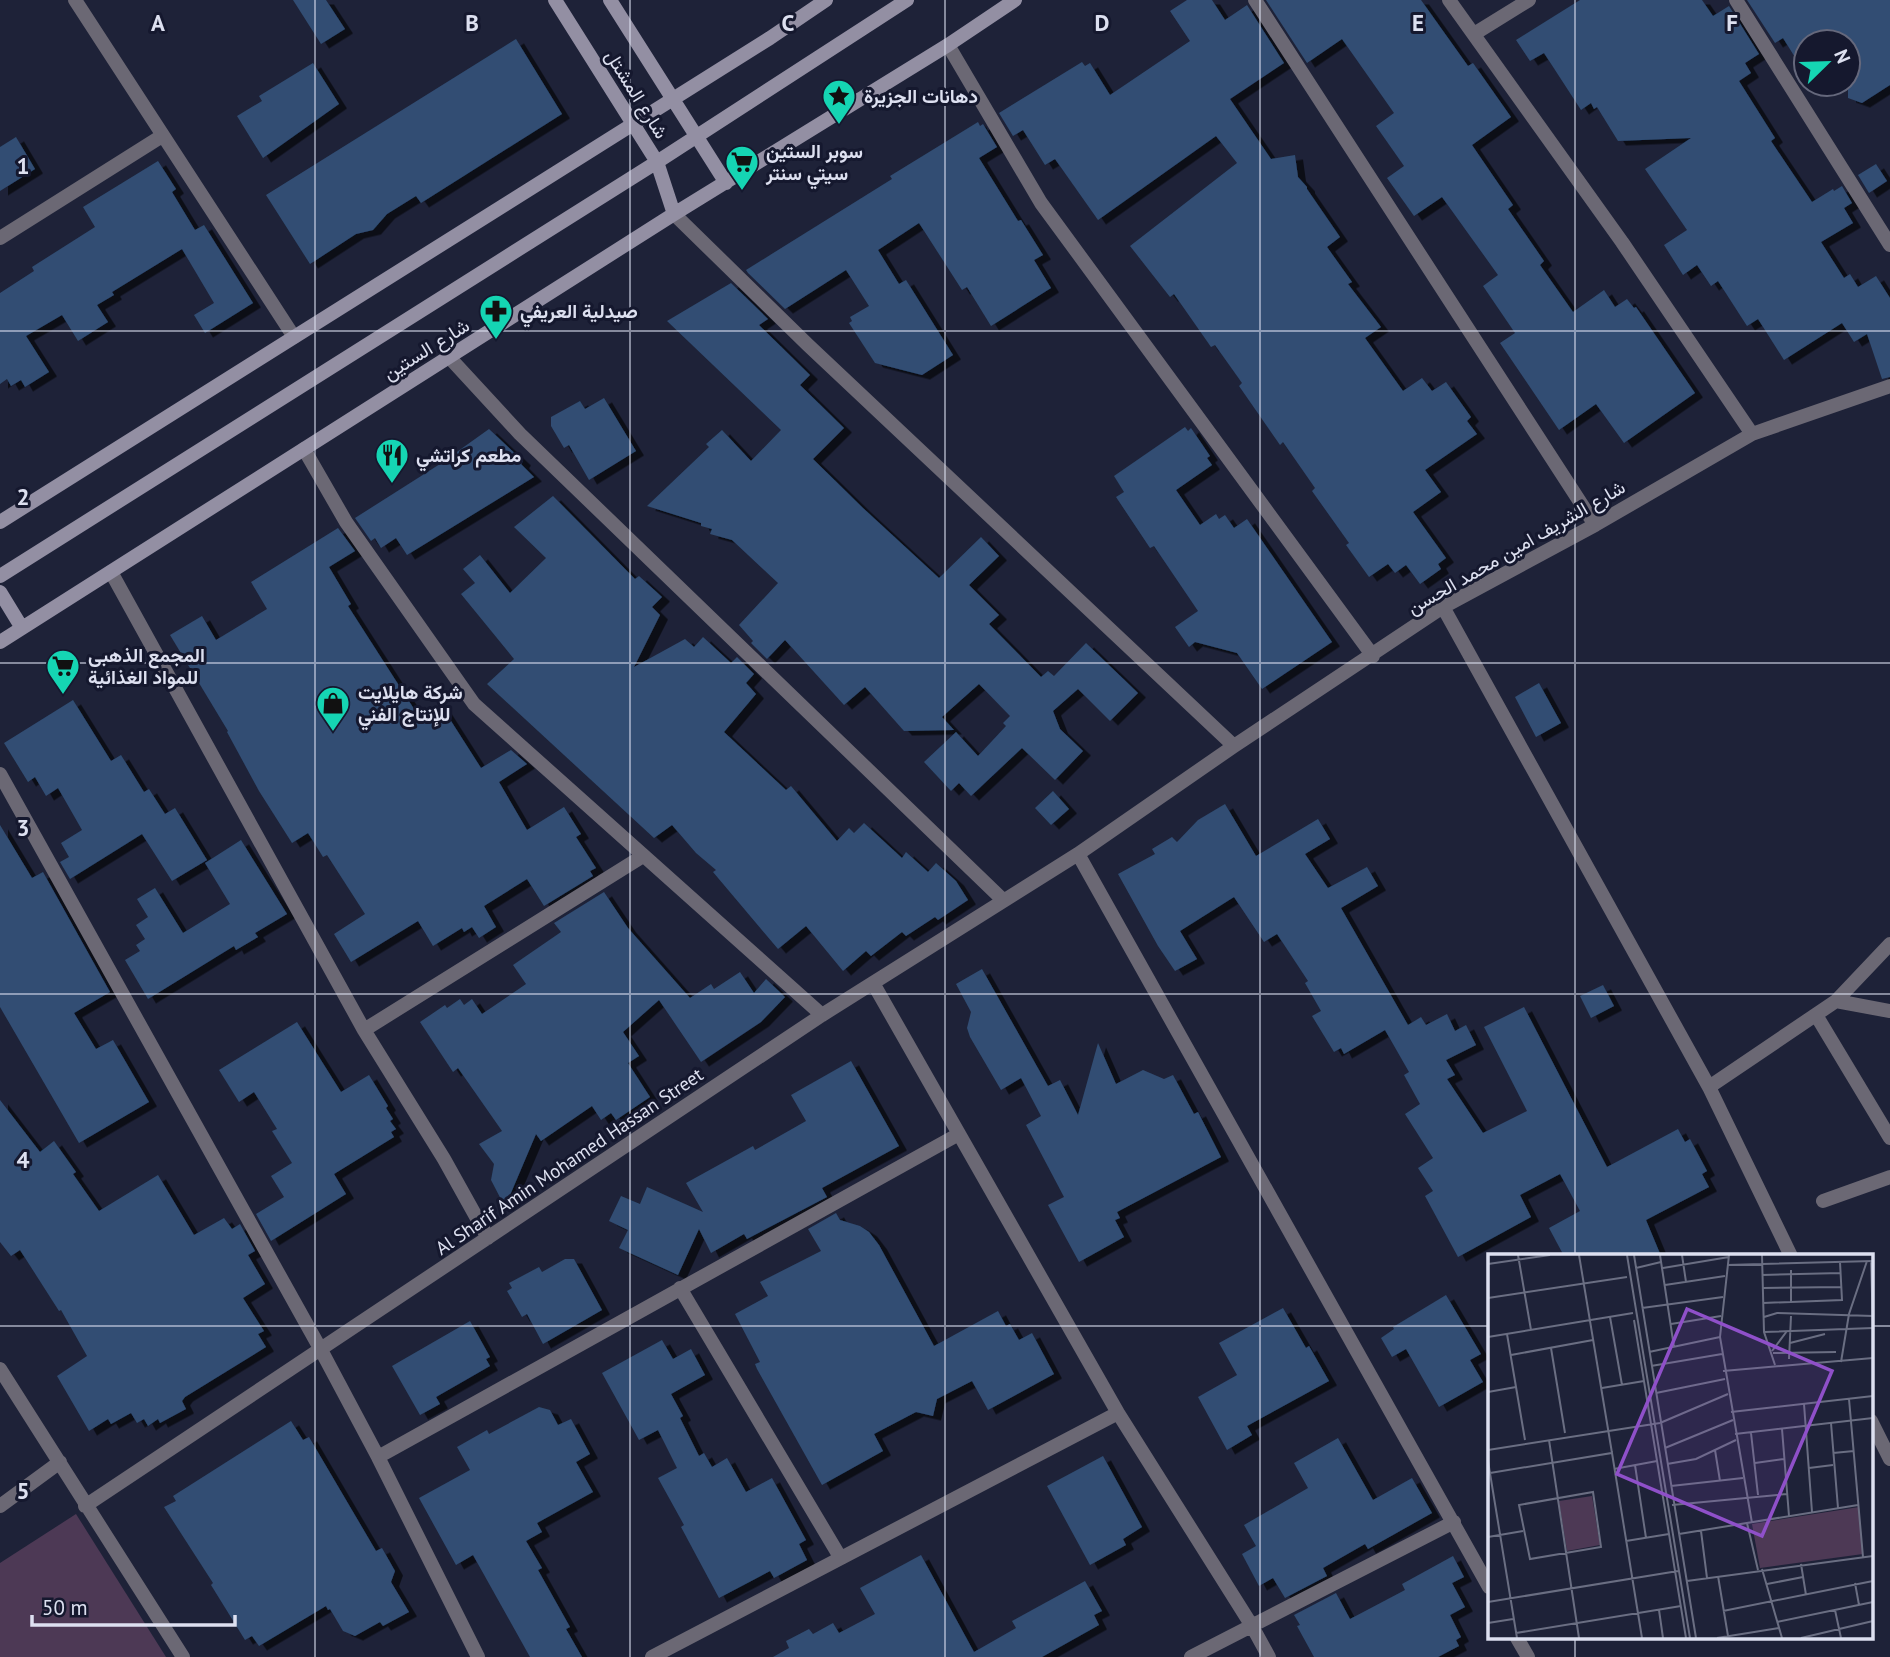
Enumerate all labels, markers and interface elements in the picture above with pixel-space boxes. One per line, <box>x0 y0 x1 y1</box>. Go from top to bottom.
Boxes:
text: A <box>151 8 165 37</box>
text: B <box>465 8 479 37</box>
text: C <box>782 8 795 37</box>
text: D <box>1095 8 1109 37</box>
text: E <box>1412 8 1424 37</box>
text: F <box>1726 8 1738 37</box>
north arrow <box>1792 28 1862 98</box>
street label: شارع المشتل <box>599 45 674 143</box>
text: N <box>1829 46 1856 67</box>
place icon: دهانات الجزيرة <box>820 77 858 126</box>
place label: دهانات الجزيرة <box>864 84 978 109</box>
place label: سوبر الستين سيتي سنتر <box>765 139 863 190</box>
supermarket icon: سوبر الستين سيتي سنتر <box>723 143 761 192</box>
text: 1 <box>16 151 30 180</box>
pharmacy icon: صيدلية العريفي <box>477 292 515 341</box>
place label: صيدلية العريفي <box>520 299 638 328</box>
street label: شارع الستين <box>378 313 474 386</box>
restaurant icon: مطعم كراتشي <box>373 436 411 485</box>
place label: مطعم كراتشي <box>416 443 521 472</box>
street label: شارع الشريف امين محمد الحسن <box>1403 475 1630 620</box>
text: 2 <box>16 482 30 511</box>
place label: المجمع الذهبي للمواد الغذائية <box>88 643 205 690</box>
supermarket icon: المجمع الذهبي للمواد الغذائية <box>44 647 82 696</box>
place label: شركة هايلايت للإنتاج الفني <box>358 680 463 731</box>
shop icon: شركة هايلايت للإنتاج الفني <box>314 684 352 733</box>
text: 3 <box>16 813 30 842</box>
street label: Al Sharif Amin Mohamed Hassan Street <box>431 1062 708 1260</box>
text: 4 <box>16 1145 30 1174</box>
inset map <box>1488 1254 1872 1640</box>
text: 5 <box>16 1476 30 1505</box>
scale bar <box>32 1584 234 1628</box>
text: 50 m <box>42 1594 88 1621</box>

